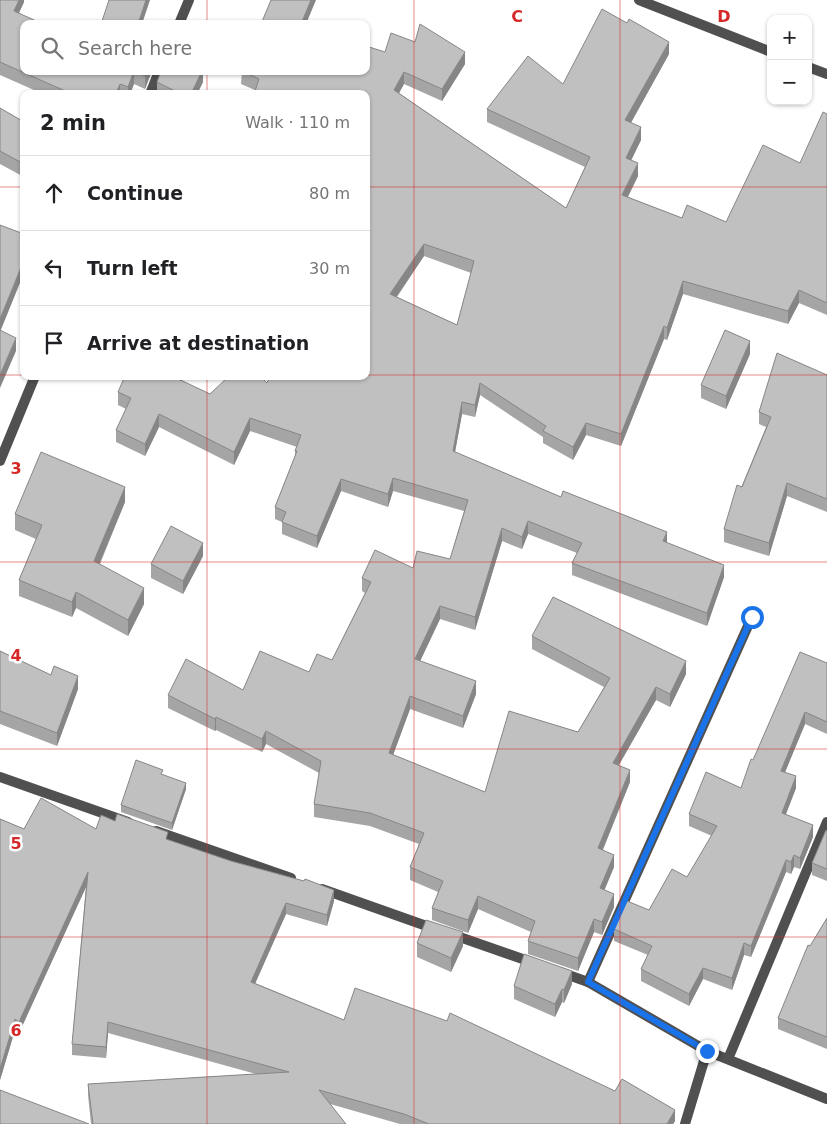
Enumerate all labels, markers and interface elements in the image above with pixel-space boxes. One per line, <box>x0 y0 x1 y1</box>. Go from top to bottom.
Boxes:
text: C <box>511 7 523 26</box>
text: D <box>717 7 731 26</box>
map controls <box>767 15 812 105</box>
button: + <box>767 15 812 60</box>
search box <box>20 20 370 75</box>
icon: search <box>38 34 66 62</box>
text: Search here <box>78 37 192 59</box>
button: − <box>767 60 812 105</box>
text: 2 min <box>40 111 106 135</box>
text: Walk · 110 m <box>245 113 350 132</box>
icon: ahead <box>40 179 68 207</box>
text: Continue <box>87 182 183 204</box>
text: 80 m <box>309 184 350 203</box>
icon: left <box>40 254 68 282</box>
text: Turn left <box>87 257 178 279</box>
text: 30 m <box>309 259 350 278</box>
icon: arrive <box>40 329 68 357</box>
text: Arrive at destination <box>87 332 309 354</box>
text: 3 <box>10 459 22 478</box>
route start <box>741 606 764 629</box>
text: 4 <box>10 646 22 665</box>
text: 5 <box>10 834 22 853</box>
text: 6 <box>10 1021 22 1040</box>
route end <box>696 1040 719 1063</box>

